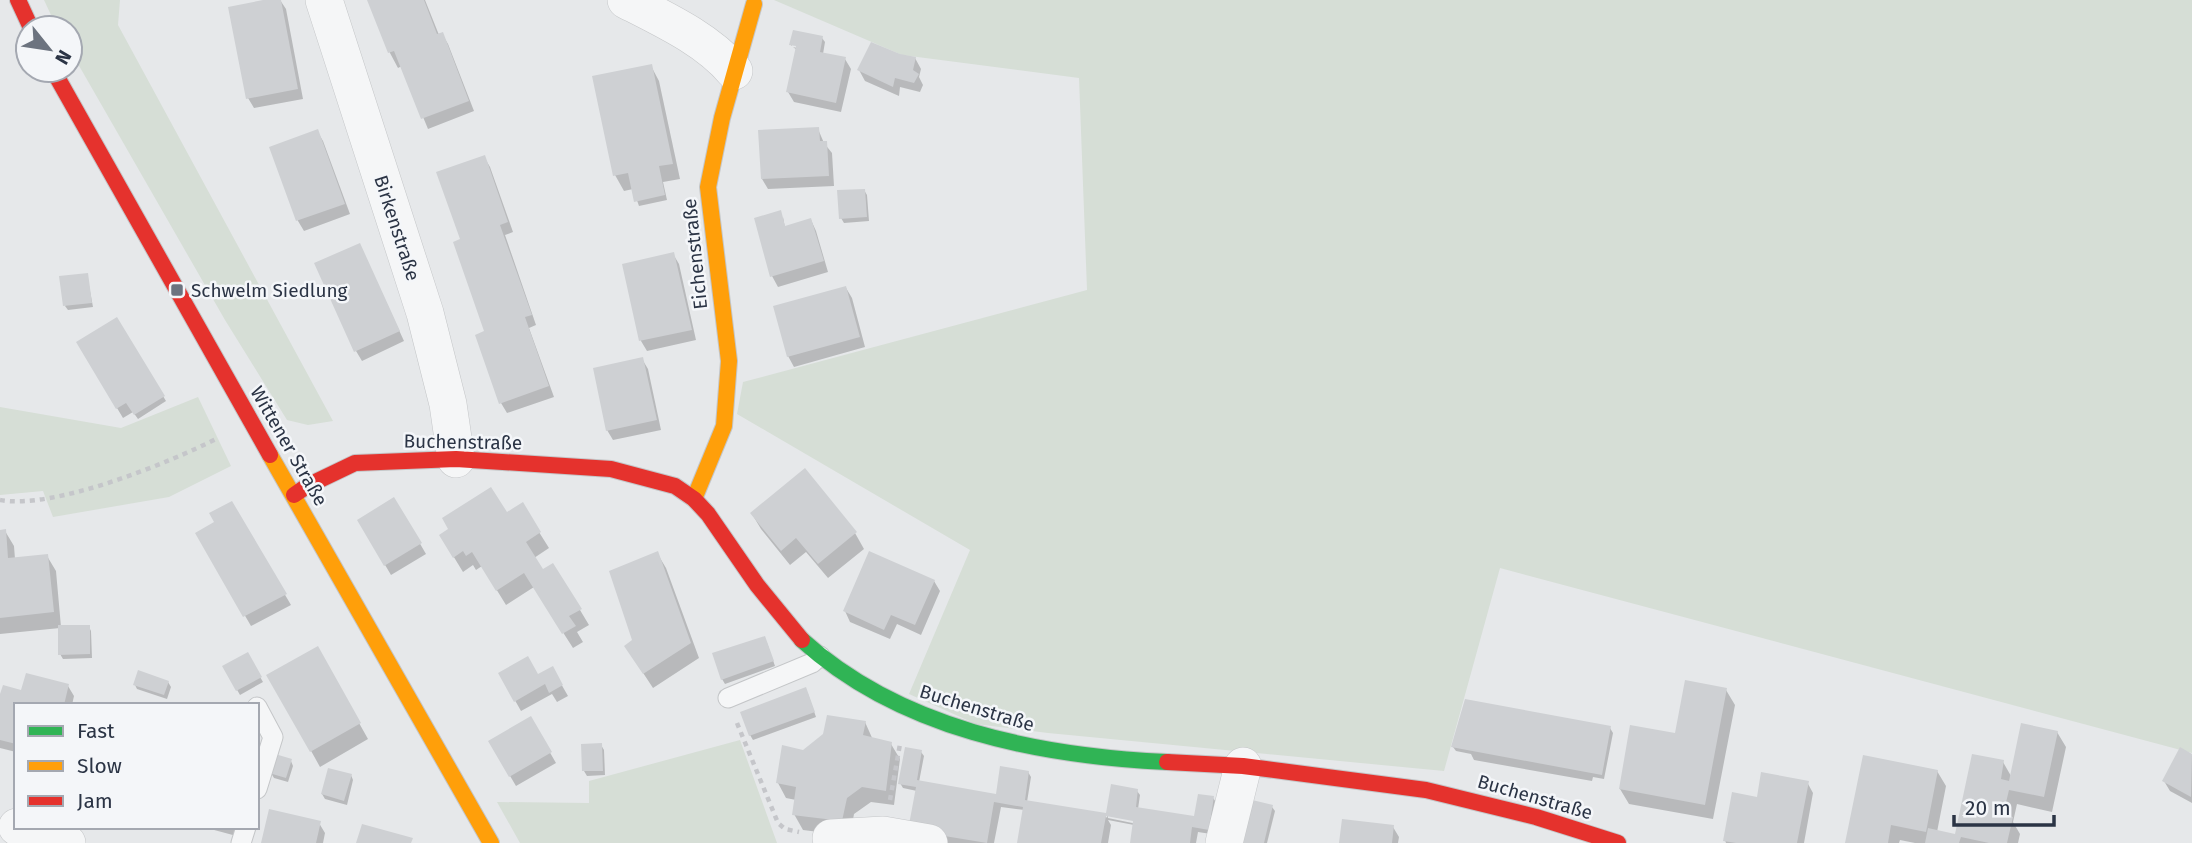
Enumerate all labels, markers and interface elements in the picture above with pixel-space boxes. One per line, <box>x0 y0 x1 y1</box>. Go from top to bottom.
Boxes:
north arrow <box>14 14 84 84</box>
text: N <box>50 46 76 68</box>
street label: Birkenstraße <box>369 172 425 284</box>
street label: Eichenstraße <box>678 197 712 311</box>
place label: Schwelm Siedlung <box>191 279 348 302</box>
marker: Schwelm Siedlung <box>169 282 185 298</box>
street label: Wittener Straße <box>245 382 333 510</box>
street label: Buchenstraße <box>403 429 523 455</box>
street label: Buchenstraße <box>917 680 1037 736</box>
legend <box>14 703 259 829</box>
text: Fast <box>77 718 115 744</box>
text: Slow <box>77 753 122 779</box>
street label: Buchenstraße <box>1475 770 1595 824</box>
scale bar <box>1954 784 2054 828</box>
text: Jam <box>77 788 113 814</box>
text: 20 m <box>1965 795 2011 821</box>

